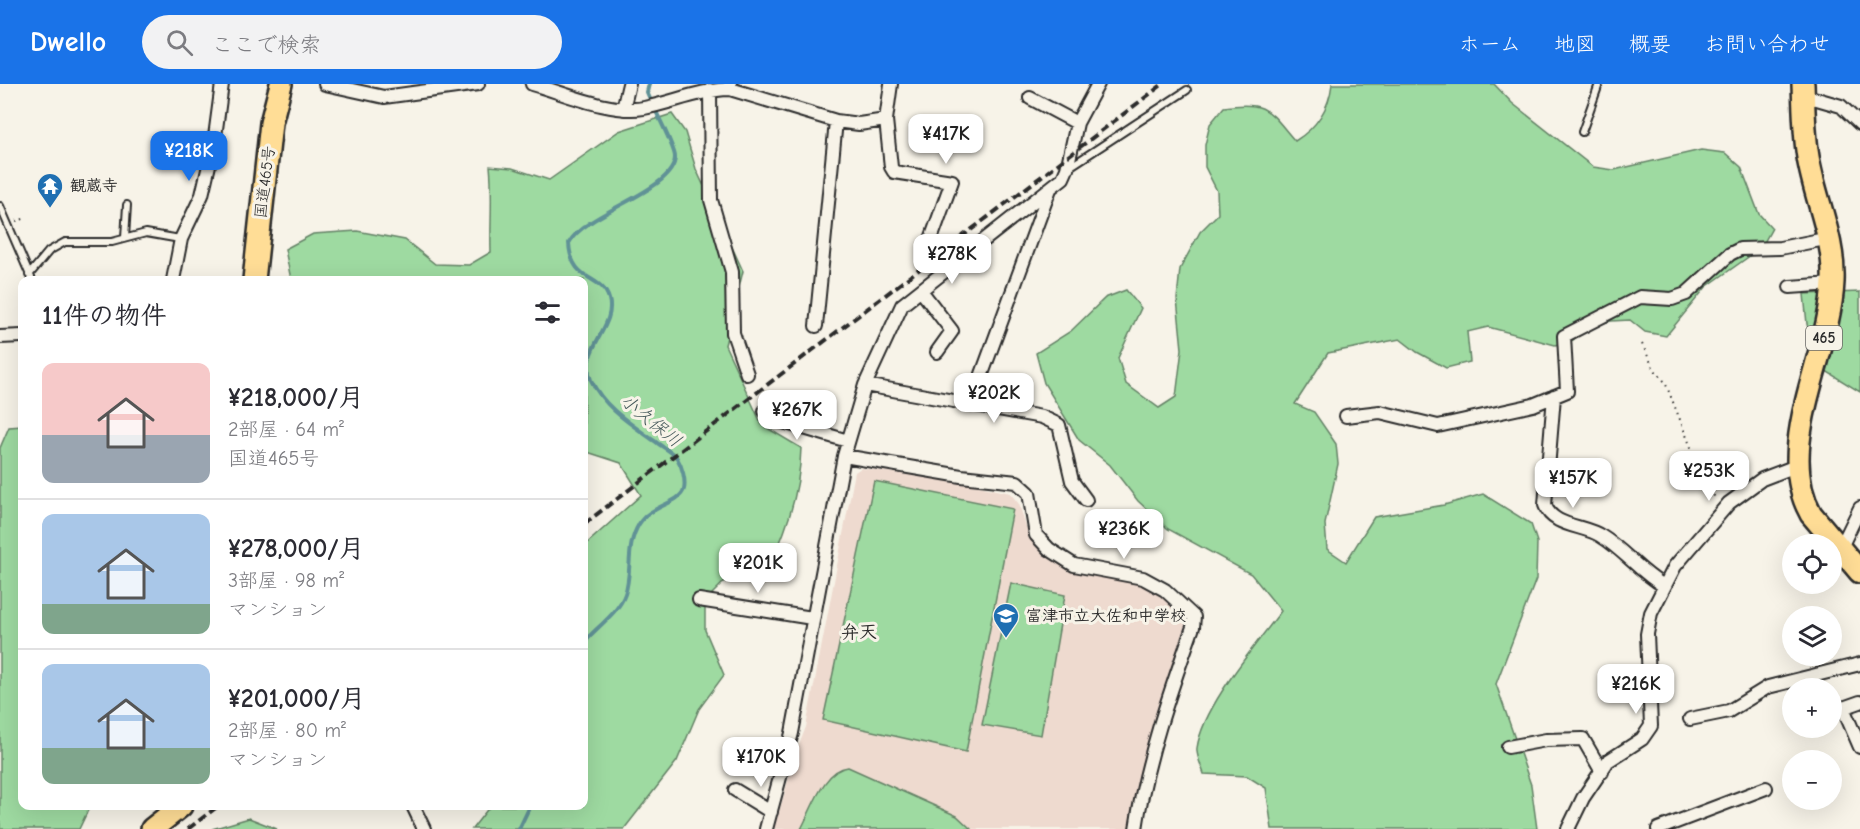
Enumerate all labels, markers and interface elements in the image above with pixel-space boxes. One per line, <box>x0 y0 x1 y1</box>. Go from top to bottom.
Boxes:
search box <box>142 15 562 69</box>
text: Dwello <box>30 26 106 58</box>
icon: search <box>163 26 196 59</box>
text: ここで検索 <box>211 32 321 58</box>
text: ホーム <box>1459 32 1521 56</box>
text: 地図 <box>1554 32 1596 56</box>
text: 概要 <box>1629 32 1671 56</box>
text: お問い合わせ <box>1704 32 1830 56</box>
pin: ¥417K <box>904 114 988 165</box>
text: ¥417K <box>922 122 970 145</box>
pin: ¥218K <box>147 131 231 182</box>
text: ¥218K <box>164 139 214 162</box>
street label: 国道465号 <box>252 145 278 219</box>
temple icon: 観蔵寺 <box>35 171 65 209</box>
place label: 観蔵寺 <box>70 177 118 195</box>
pin: ¥278K <box>910 234 994 285</box>
text: ¥278K <box>927 242 977 265</box>
icon: filters <box>531 296 564 329</box>
text: 11件の物件 <box>42 301 166 331</box>
road number: 465 <box>1806 326 1842 350</box>
pin: ¥202K <box>952 373 1036 424</box>
text: ¥202K <box>968 381 1020 404</box>
text: ¥218,000/月 <box>228 383 364 413</box>
icon: home <box>90 387 162 459</box>
water label: 小久保川 <box>616 390 686 452</box>
pin: ¥267K <box>755 390 839 441</box>
text: ¥267K <box>772 398 822 421</box>
text: 2部屋 · 64 m² <box>228 418 344 441</box>
text: 国道465号 <box>228 447 319 470</box>
pin: ¥253K <box>1667 451 1751 502</box>
pin: ¥157K <box>1531 458 1615 509</box>
text: ¥253K <box>1683 459 1735 482</box>
text: ¥157K <box>1549 466 1597 489</box>
pin: ¥236K <box>1082 509 1166 560</box>
text: ¥236K <box>1098 517 1150 540</box>
text: ¥278,000/月 <box>228 534 365 564</box>
map controls <box>1782 534 1842 810</box>
button: locate <box>1782 534 1842 594</box>
icon: home <box>90 538 162 610</box>
pin: ¥201K <box>716 543 800 594</box>
text: ¥201K <box>733 551 783 574</box>
text: 3部屋 · 98 m² <box>228 569 344 592</box>
text: マンション <box>228 598 327 621</box>
school or university icon: 富津市立大佐和中学校 <box>991 601 1021 639</box>
button: layers <box>1782 606 1842 666</box>
place label: 富津市立大佐和中学校 <box>1026 607 1186 625</box>
district label: 弁天 <box>841 622 877 643</box>
pin: ¥216K <box>1594 664 1678 715</box>
text: ¥216K <box>1611 672 1661 695</box>
button: + <box>1782 678 1842 738</box>
text: ¥201,000/月 <box>228 684 366 714</box>
icon: home <box>90 688 162 760</box>
text: 2部屋 · 80 m² <box>228 719 346 742</box>
pin: ¥170K <box>719 737 803 788</box>
text: ¥170K <box>736 745 786 768</box>
text: マンション <box>228 748 327 771</box>
button: − <box>1782 750 1842 810</box>

